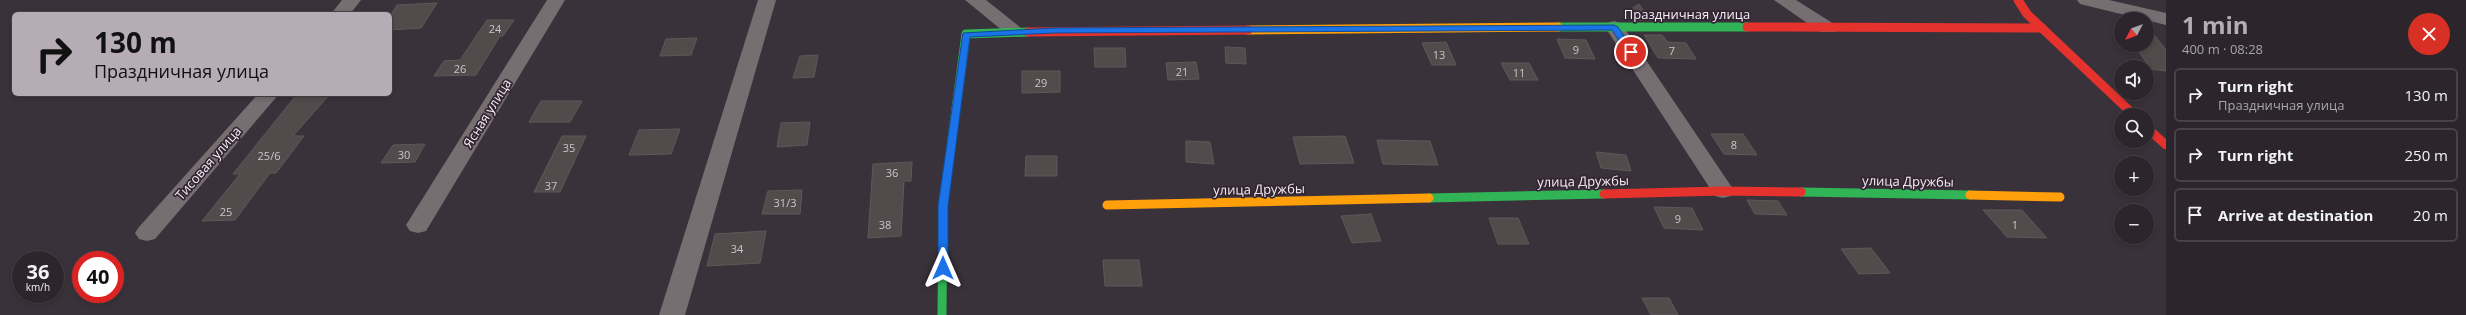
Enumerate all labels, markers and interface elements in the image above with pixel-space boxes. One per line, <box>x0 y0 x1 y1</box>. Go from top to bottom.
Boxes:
street label: Праздничная улица <box>1624 5 1750 23</box>
text: 1 min <box>2182 8 2249 41</box>
north arrow <box>2114 12 2154 52</box>
map controls <box>2114 12 2154 244</box>
button: close <box>2408 13 2450 55</box>
house number: 24 <box>489 21 502 36</box>
text: 130 m <box>94 23 177 61</box>
icon: right <box>28 28 80 80</box>
pin <box>1614 35 1648 69</box>
text: 400 m · 08:28 <box>2182 40 2263 58</box>
icon: arrive <box>1620 41 1642 63</box>
house number: 9 <box>1573 42 1579 57</box>
house number: 7 <box>1669 43 1675 58</box>
house number: 13 <box>1433 47 1445 62</box>
text: Праздничная улица <box>94 59 269 83</box>
button: sound <box>2114 60 2154 100</box>
house number: 26 <box>454 61 466 76</box>
house number: 21 <box>1176 64 1188 79</box>
house number: 11 <box>1513 65 1525 80</box>
street label: Ясная улица <box>459 75 515 151</box>
house number: 29 <box>1035 75 1047 90</box>
text: Turn right <box>2218 76 2293 96</box>
icon: right <box>2184 84 2206 106</box>
text: 130 m <box>2404 85 2448 105</box>
text: Праздничная улица <box>2218 96 2344 114</box>
button: search <box>2114 108 2154 148</box>
street label: Тисовая улица <box>171 122 245 204</box>
house number: 8 <box>1731 137 1737 152</box>
house number: 35 <box>563 140 575 155</box>
icon: right <box>2184 144 2206 166</box>
text: Turn right <box>2218 145 2293 165</box>
text: 250 m <box>2404 145 2448 165</box>
house number: 30 <box>398 147 410 162</box>
house number: 25/6 <box>258 148 280 163</box>
button: + <box>2114 156 2154 196</box>
house number: 36 <box>886 165 898 180</box>
street label: улица Дружбы <box>1537 171 1629 191</box>
street label: улица Дружбы <box>1862 171 1954 191</box>
house number: 37 <box>545 178 557 193</box>
street label: улица Дружбы <box>1213 179 1305 199</box>
house number: 31/3 <box>774 195 796 210</box>
house number: 25 <box>220 204 232 219</box>
button: − <box>2114 204 2154 244</box>
icon: arrive <box>2184 204 2206 226</box>
text: Arrive at destination <box>2218 205 2373 225</box>
text: 20 m <box>2413 205 2448 225</box>
house number: 9 <box>1675 211 1681 226</box>
house number: 38 <box>879 217 891 232</box>
house number: 1 <box>2012 217 2018 232</box>
house number: 34 <box>731 241 744 256</box>
position arrow <box>922 247 964 289</box>
speed limit sign: 40 <box>72 251 124 303</box>
text: 36 <box>27 258 49 285</box>
text: km/h <box>26 280 50 294</box>

